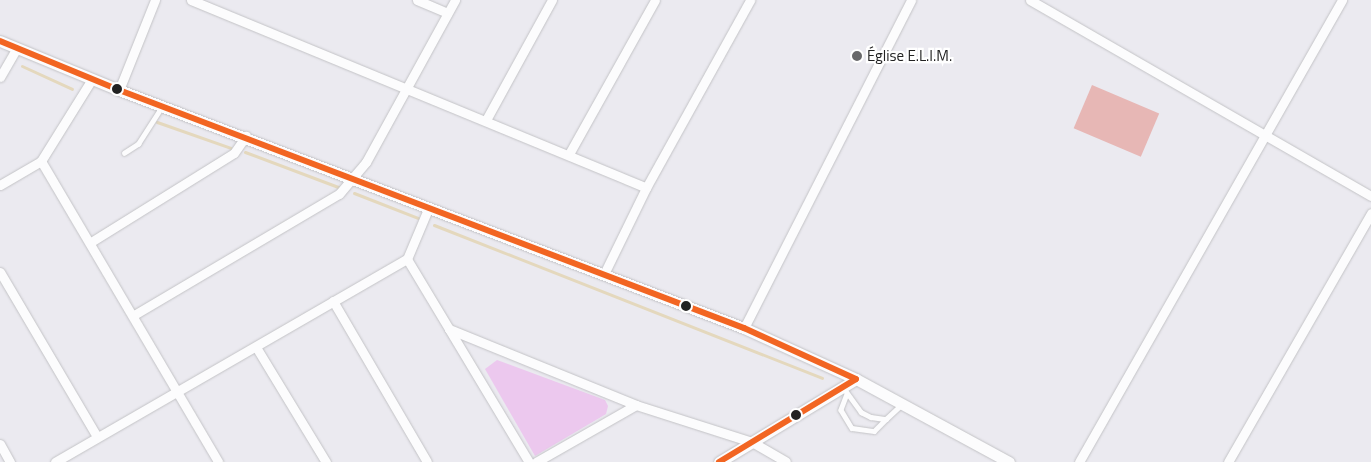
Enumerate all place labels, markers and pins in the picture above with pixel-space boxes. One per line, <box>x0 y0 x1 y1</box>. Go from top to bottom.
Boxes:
place label: Église E.L.I.M. <box>867 47 952 65</box>
marker: Église E.L.I.M. <box>851 50 863 62</box>
unlabelled marker <box>112 84 122 94</box>
unlabelled marker <box>681 301 691 311</box>
unlabelled marker <box>791 410 801 420</box>

